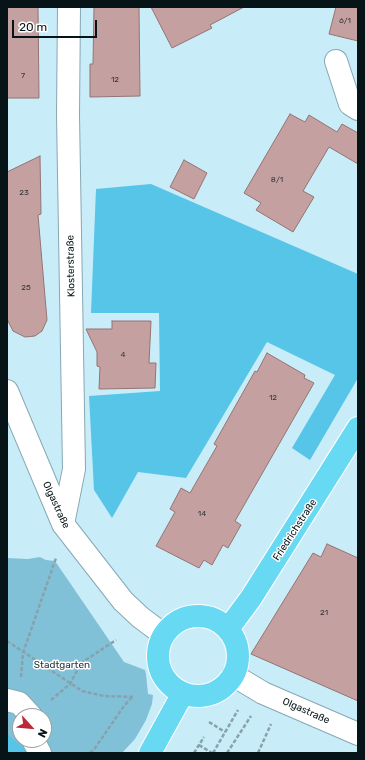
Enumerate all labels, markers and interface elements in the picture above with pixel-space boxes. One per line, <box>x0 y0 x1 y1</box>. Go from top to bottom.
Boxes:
scale bar <box>14 12 99 38</box>
house number: 6/1 <box>339 16 351 26</box>
text: 20 m <box>19 20 47 34</box>
house number: 7 <box>21 71 25 81</box>
house number: 12 <box>111 75 119 85</box>
house number: 8/1 <box>271 175 283 185</box>
house number: 23 <box>19 188 29 198</box>
street label: Klosterstraße <box>64 235 78 297</box>
house number: 25 <box>21 283 31 293</box>
house number: 4 <box>121 350 125 360</box>
house number: 12 <box>269 393 277 403</box>
street label: Olgastraße <box>40 480 72 530</box>
street label: Friedrichstraße <box>271 497 319 563</box>
house number: 14 <box>198 509 206 519</box>
house number: 21 <box>320 608 328 618</box>
park label: Stadtgarten <box>34 659 90 671</box>
street label: Olgastraße <box>281 695 331 727</box>
north arrow <box>12 708 52 748</box>
text: N <box>35 727 50 740</box>

